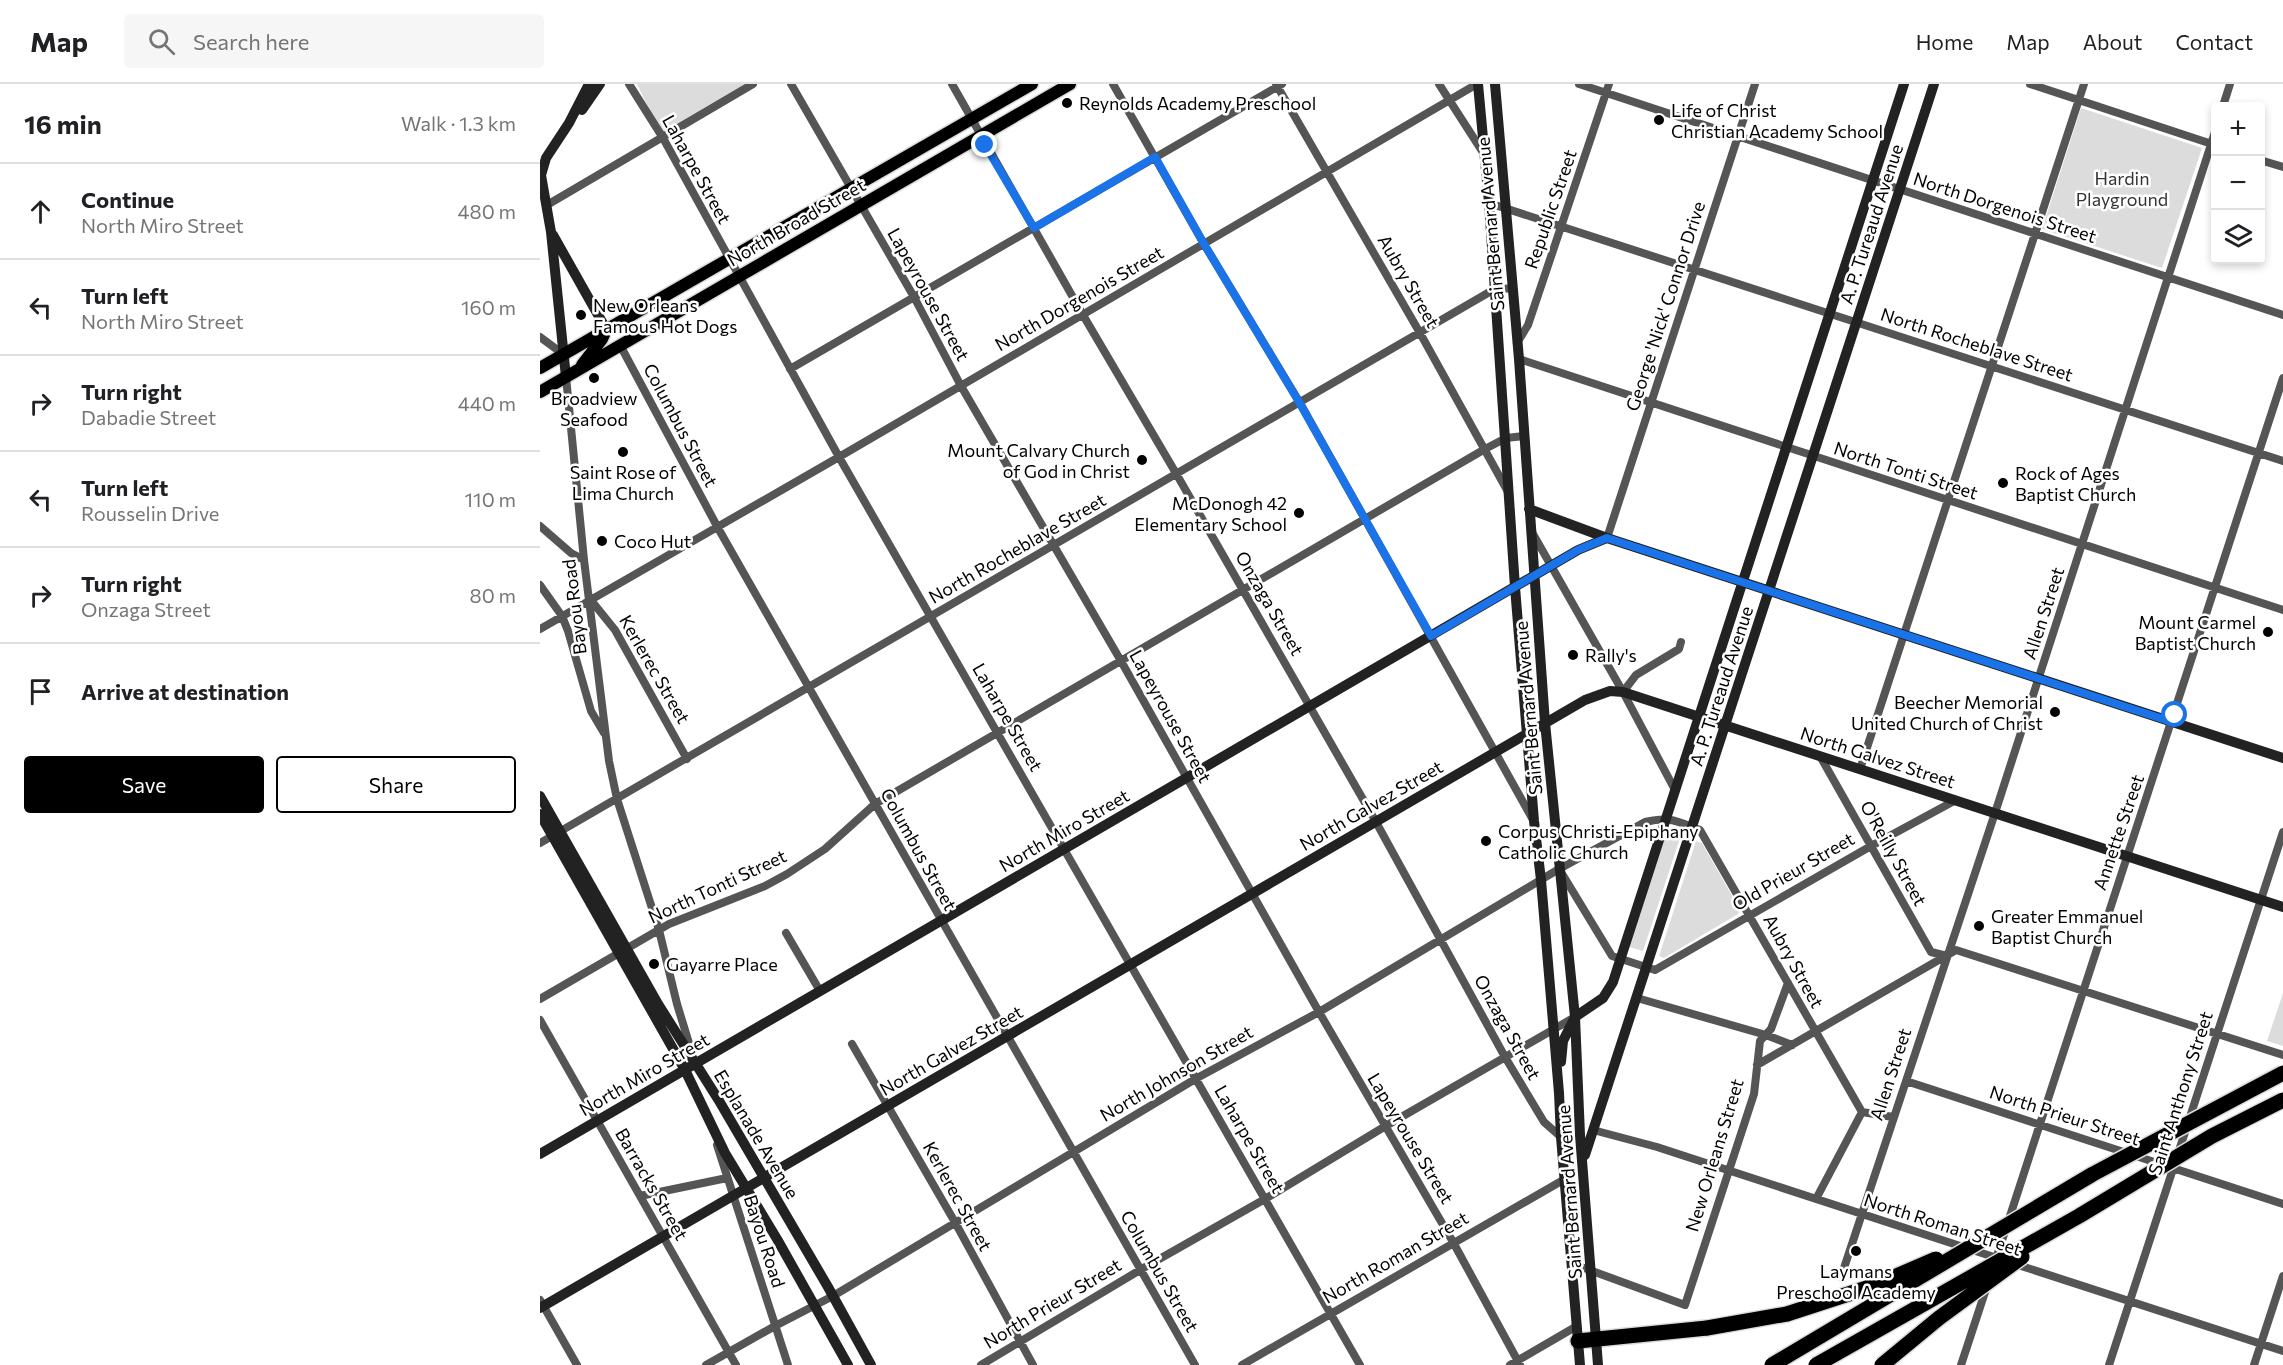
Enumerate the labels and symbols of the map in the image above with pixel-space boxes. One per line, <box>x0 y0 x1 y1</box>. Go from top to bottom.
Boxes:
place label: Reynolds Academy Preschool <box>1079 92 1316 114</box>
marker: Reynolds Academy Preschool <box>1060 96 1074 110</box>
place label: Life of Christ Christian Academy School <box>1671 99 1883 142</box>
street label: Laharpe Street <box>658 111 736 227</box>
marker: Life of Christ Christian Academy School <box>1652 113 1666 127</box>
route end <box>971 131 997 157</box>
street label: Saint Bernard Avenue <box>1471 136 1509 312</box>
street label: A. P. Tureaud Avenue <box>1835 141 1907 307</box>
street label: Republic Street <box>1519 146 1581 272</box>
street label: North Dorgenois Street <box>1911 167 2099 247</box>
park label: Hardin Playground <box>2076 167 2168 210</box>
street label: North Broad Street <box>723 173 869 271</box>
street label: George 'Nick' Connor Drive <box>1621 198 1709 414</box>
street label: Lapeyrouse Street <box>883 224 975 364</box>
street label: Aubry Street <box>1374 231 1444 331</box>
street label: North Dorgenois Street <box>991 241 1167 355</box>
place label: New Orleans Famous Hot Dogs <box>593 294 737 337</box>
street label: North Rocheblave Street <box>1878 303 2076 385</box>
marker: New Orleans Famous Hot Dogs <box>574 308 588 322</box>
street label: Columbus Street <box>639 360 723 490</box>
marker: Broadview Seafood <box>587 371 601 385</box>
place label: Broadview Seafood <box>551 387 637 430</box>
street label: North Tonti Street <box>1831 436 1981 504</box>
place label: Mount Calvary Church of God in Christ <box>947 439 1130 482</box>
marker: Saint Rose of Lima Church <box>616 445 630 459</box>
marker: Mount Calvary Church of God in Christ <box>1135 453 1149 467</box>
place label: Saint Rose of Lima Church <box>570 461 677 504</box>
place label: Rock of Ages Baptist Church <box>2015 462 2136 505</box>
marker: Rock of Ages Baptist Church <box>1996 476 2010 490</box>
street label: North Rocheblave Street <box>925 488 1109 608</box>
place label: McDonogh 42 Elementary School <box>1134 492 1287 535</box>
marker: McDonogh 42 Elementary School <box>1292 506 1306 520</box>
place label: Coco Hut <box>614 530 691 552</box>
marker: Coco Hut <box>595 534 609 548</box>
street label: Onzaga Street <box>1231 547 1309 659</box>
street label: Bayou Road <box>557 558 591 656</box>
street label: Allen Street <box>2018 564 2068 662</box>
street label: A. P. Tureaud Avenue <box>1685 603 1757 769</box>
street label: Kerlerec Street <box>615 611 695 727</box>
place label: Mount Carmel Baptist Church <box>2135 611 2256 654</box>
street label: Saint Bernard Avenue <box>1509 620 1547 796</box>
marker: Mount Carmel Baptist Church <box>2261 625 2275 639</box>
place label: Rally's <box>1585 644 1637 666</box>
street label: Lapeyrouse Street <box>1125 646 1217 786</box>
marker: Rally's <box>1566 648 1580 662</box>
street label: Laharpe Street <box>968 659 1048 775</box>
place label: Beecher Memorial United Church of Christ <box>1851 691 2043 734</box>
route start <box>2161 701 2187 727</box>
marker: Beecher Memorial United Church of Christ <box>2048 705 2062 719</box>
street label: North Galvez Street <box>1798 722 1958 792</box>
street label: North Galvez Street <box>1296 755 1446 855</box>
street label: Annette Street <box>2088 771 2148 893</box>
street label: Columbus Street <box>876 784 962 914</box>
street label: North Miro Street <box>995 784 1133 876</box>
street label: O'Reilly Street <box>1856 797 1932 909</box>
place label: Corpus Christi-Epiphany Catholic Church <box>1498 820 1699 863</box>
street label: Old Prieur Street <box>1728 827 1858 915</box>
marker: Corpus Christi-Epiphany Catholic Church <box>1479 834 1493 848</box>
street label: North Tonti Street <box>644 844 790 928</box>
place label: Greater Emmanuel Baptist Church <box>1991 905 2143 948</box>
street label: Aubry Street <box>1759 910 1829 1012</box>
marker: Greater Emmanuel Baptist Church <box>1972 919 1986 933</box>
place label: Gayarre Place <box>666 953 778 975</box>
marker: Gayarre Place <box>647 957 661 971</box>
street label: Onzaga Street <box>1470 971 1546 1083</box>
street label: North Galvez Street <box>876 1000 1026 1100</box>
street label: Saint Anthony Street <box>2143 1008 2217 1178</box>
street label: North Johnson Street <box>1096 1020 1256 1126</box>
street label: Allen Street <box>1865 1025 1915 1123</box>
street label: North Miro Street <box>575 1028 713 1120</box>
street label: Esplanade Avenue <box>710 1066 804 1202</box>
street label: Lapeyrouse Street <box>1363 1069 1459 1207</box>
street label: New Orleans Street <box>1680 1076 1748 1234</box>
street label: North Prieur Street <box>1987 1080 2143 1150</box>
street label: Laharpe Street <box>1210 1081 1290 1197</box>
street label: Saint Bernard Avenue <box>1552 1104 1586 1280</box>
street label: Barracks Street <box>611 1124 693 1244</box>
street label: Kerlerec Street <box>919 1137 997 1255</box>
street label: North Roman Street <box>1861 1188 2025 1260</box>
street label: Bayou Road <box>740 1192 790 1290</box>
street label: Columbus Street <box>1116 1206 1204 1336</box>
street label: North Roman Street <box>1318 1206 1472 1308</box>
marker: Laymans Preschool Academy <box>1849 1244 1863 1258</box>
street label: North Prieur Street <box>979 1253 1125 1353</box>
place label: Laymans Preschool Academy <box>1776 1260 1936 1303</box>

